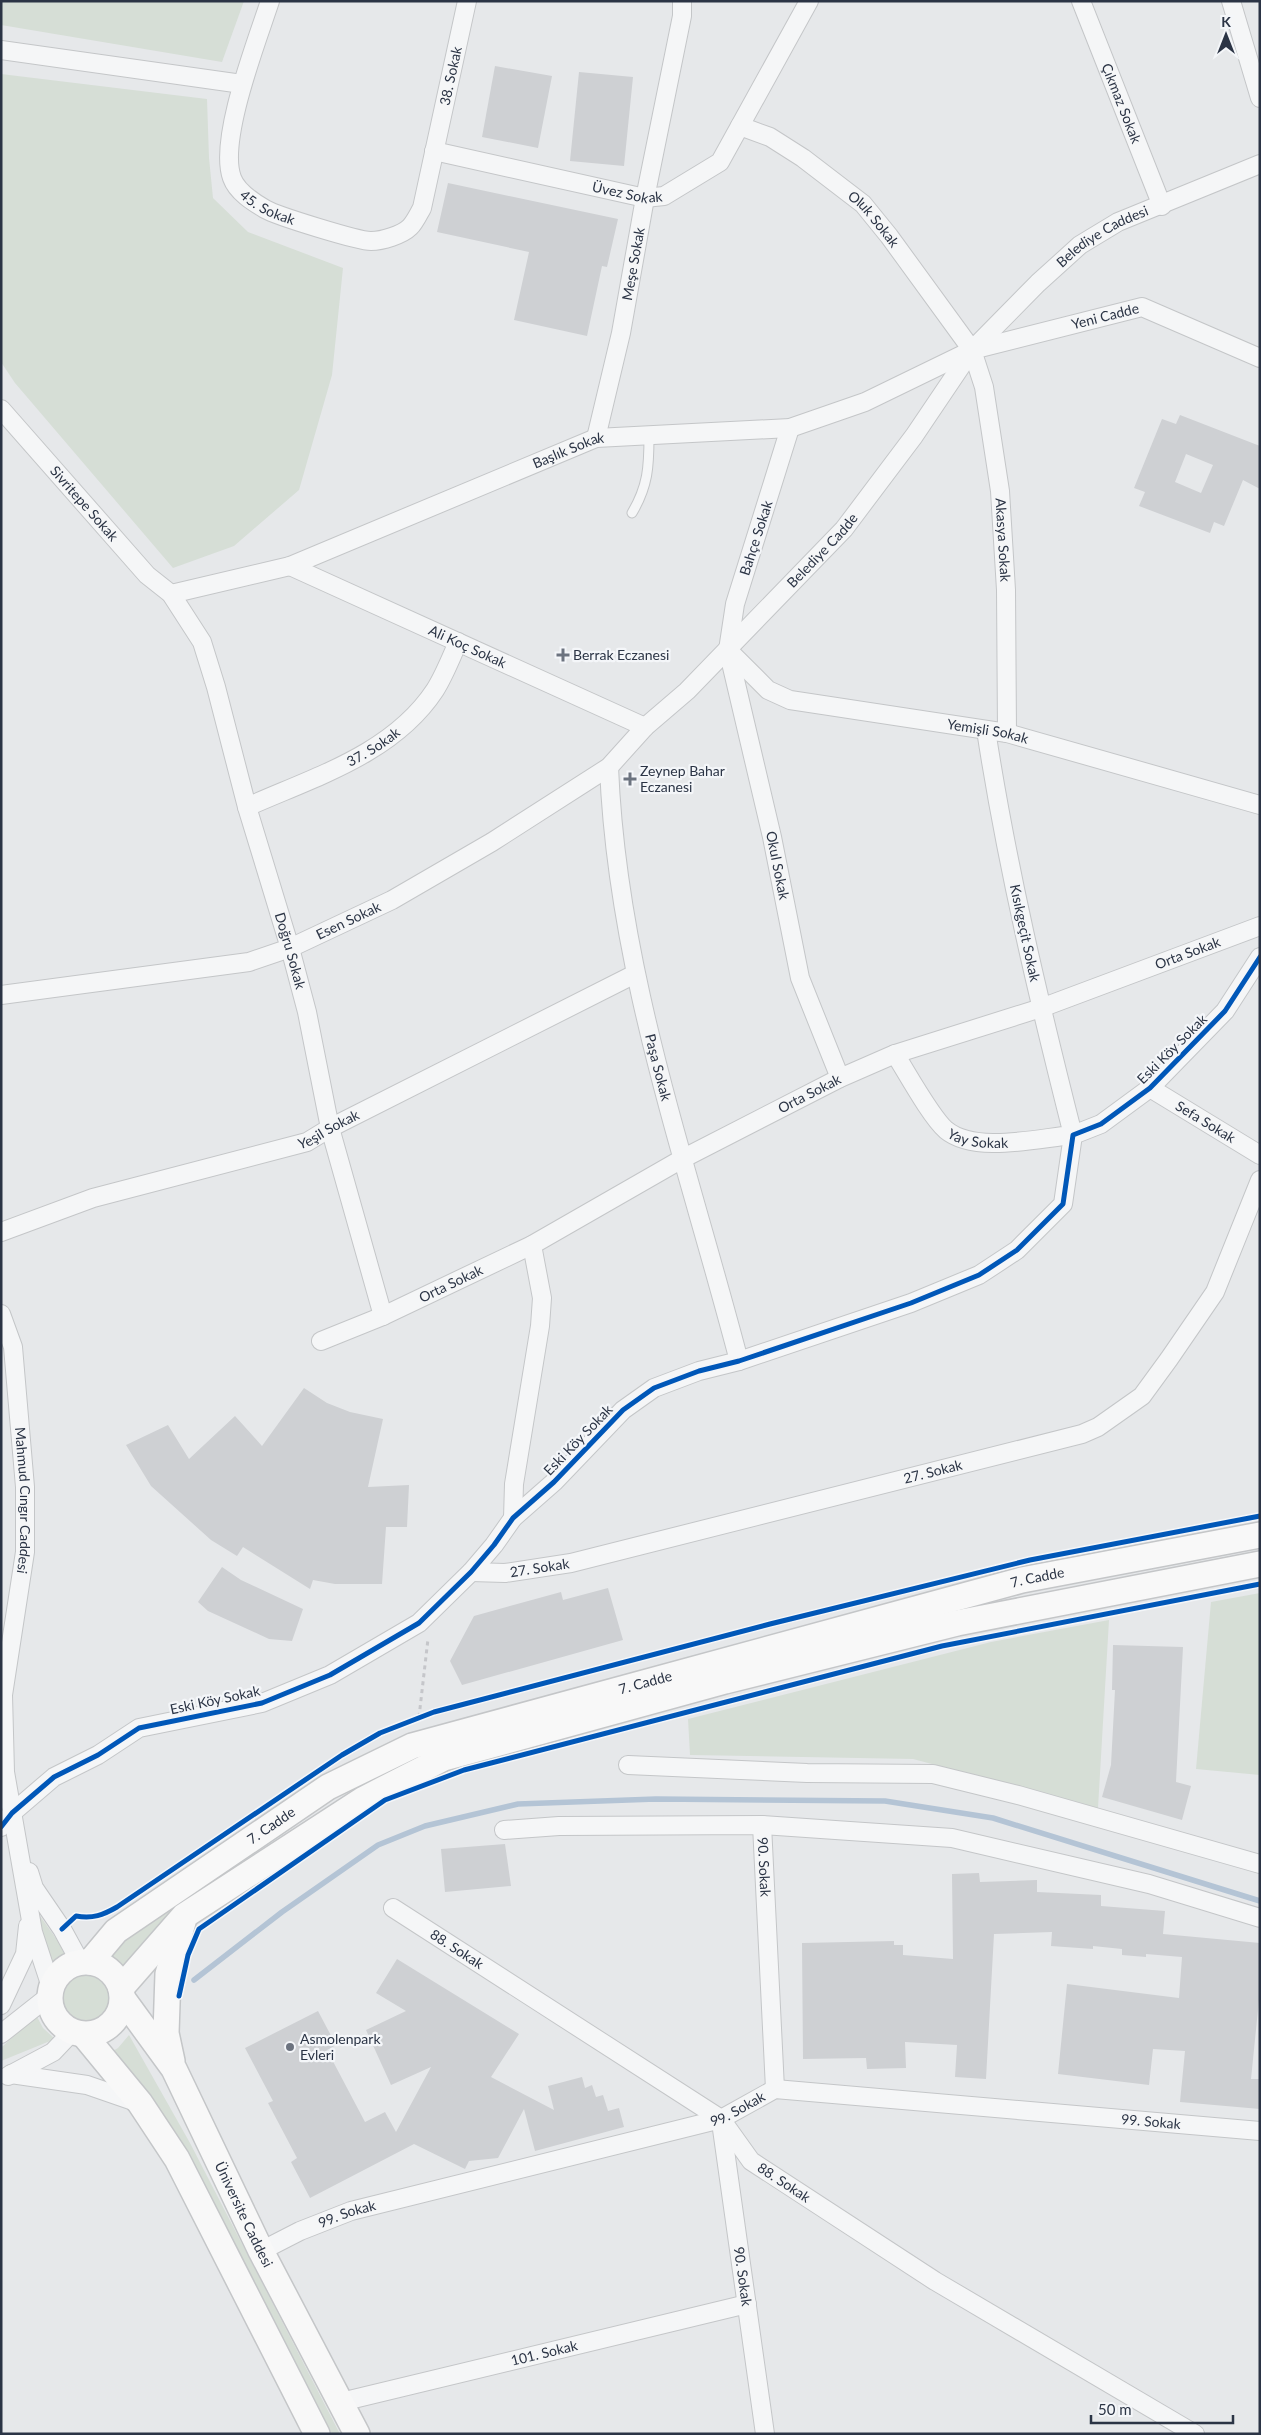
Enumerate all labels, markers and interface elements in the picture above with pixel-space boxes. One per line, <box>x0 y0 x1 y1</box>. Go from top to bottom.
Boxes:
north arrow <box>1201 10 1251 60</box>
text: K <box>1221 13 1231 30</box>
street label: 38. Sokak <box>436 44 465 107</box>
street label: Çıkmaz Sokak <box>1098 60 1146 147</box>
street label: Üvez Sokak <box>591 178 664 207</box>
street label: 45. Sokak <box>237 186 298 228</box>
street label: Oluk Sokak <box>845 187 904 251</box>
street label: Belediye Caddesi <box>1052 202 1150 270</box>
street label: Meşe Sokak <box>618 225 648 302</box>
street label: Yeni Cadde <box>1070 299 1141 332</box>
street label: Başlık Sokak <box>530 429 605 472</box>
street label: Sivritepe Sokak <box>47 462 123 545</box>
street label: Bahçe Sokak <box>735 497 776 578</box>
street label: Akasya Sokak <box>992 497 1015 583</box>
street label: Belediye Cadde <box>783 510 861 591</box>
street label: Ali Koç Sokak <box>426 621 510 671</box>
place label: Berrak Eczanesi <box>573 646 669 663</box>
marker: Berrak Eczanesi <box>557 649 569 661</box>
street label: Yemişli Sokak <box>946 715 1032 747</box>
street label: 37. Sokak <box>344 723 404 770</box>
place label: Zeynep Bahar Eczanesi <box>640 762 725 795</box>
marker: Zeynep Bahar Eczanesi <box>624 773 636 785</box>
street label: Okul Sokak <box>763 829 793 902</box>
street label: Kısıkgeçit Sokak <box>1007 883 1044 984</box>
street label: Esen Sokak <box>313 897 384 943</box>
street label: Doğru Sokak <box>272 910 310 992</box>
street label: Orta Sokak <box>1152 932 1223 973</box>
street label: Eski Köy Sokak <box>1133 1010 1211 1087</box>
street label: Paşa Sokak <box>642 1032 676 1104</box>
street label: Orta Sokak <box>775 1070 844 1116</box>
street label: Sefa Sokak <box>1173 1097 1240 1147</box>
street label: Yeşil Sokak <box>296 1105 363 1152</box>
street label: Yay Sokak <box>945 1125 1009 1151</box>
street label: Orta Sokak <box>416 1260 486 1306</box>
street label: Eski Köy Sokak <box>540 1400 616 1479</box>
street label: Mahmud Cıngır Caddesi <box>12 1426 34 1575</box>
street label: 27. Sokak <box>902 1455 965 1487</box>
street label: 27. Sokak <box>509 1554 571 1580</box>
street label: 7. Cadde <box>1008 1563 1066 1591</box>
street label: 7. Cadde <box>617 1667 674 1697</box>
street label: Eski Köy Sokak <box>168 1681 262 1717</box>
street label: 7. Cadde <box>244 1803 298 1848</box>
street label: 90. Sokak <box>755 1837 775 1898</box>
street label: 88. Sokak <box>427 1925 488 1973</box>
place label: Asmolenpark Evleri <box>300 2030 381 2063</box>
marker: Asmolenpark Evleri <box>284 2041 296 2053</box>
street label: 99. Sokak <box>708 2087 769 2129</box>
street label: 99. Sokak <box>1120 2110 1182 2132</box>
street label: Üniversite Caddesi <box>212 2159 277 2270</box>
street label: 88. Sokak <box>755 2159 815 2206</box>
street label: 99. Sokak <box>316 2196 378 2231</box>
street label: 90. Sokak <box>731 2246 756 2308</box>
street label: 101. Sokak <box>509 2336 580 2369</box>
scale bar <box>1091 2392 1234 2424</box>
text: 50 m <box>1098 2400 1132 2418</box>

